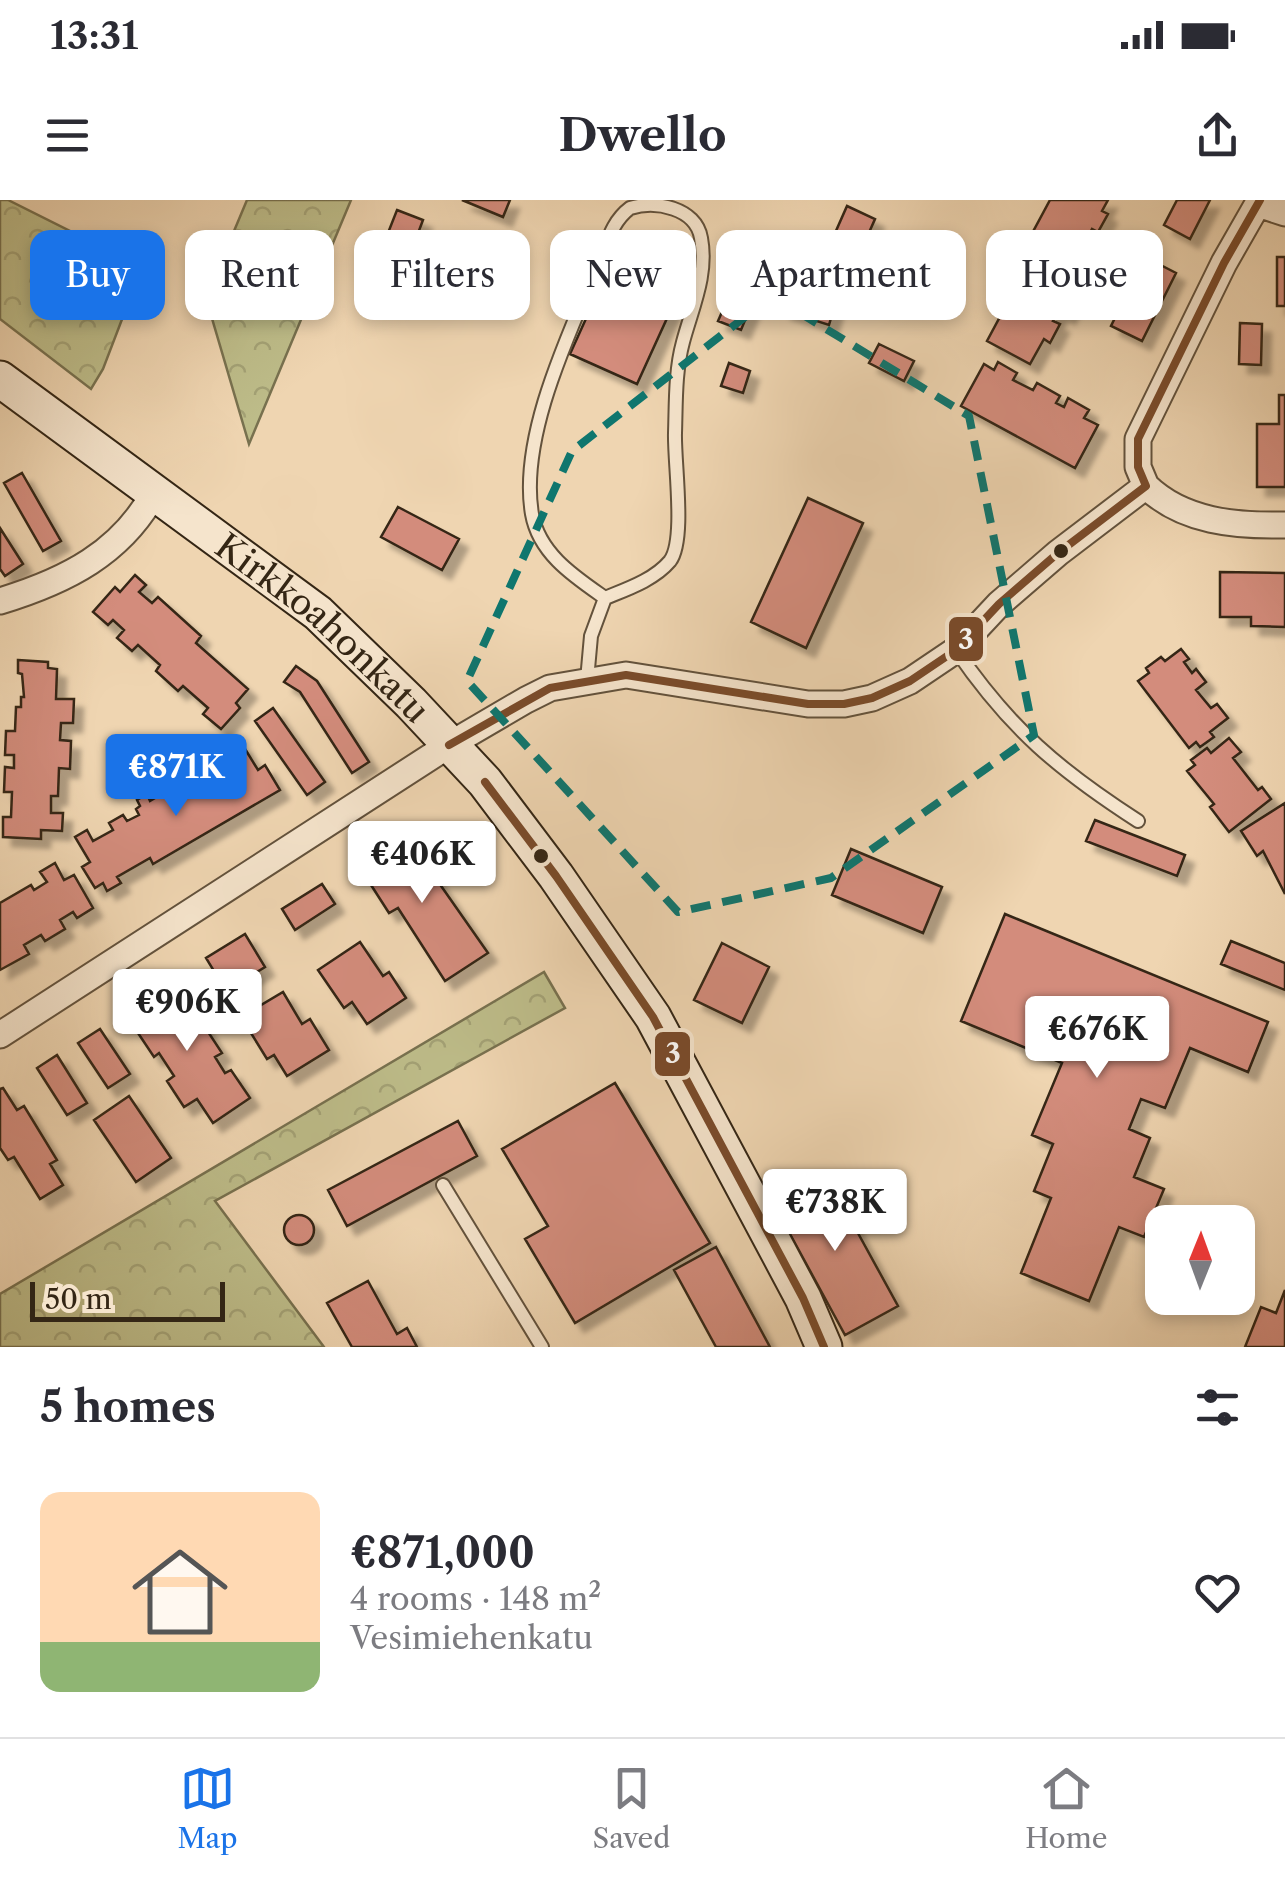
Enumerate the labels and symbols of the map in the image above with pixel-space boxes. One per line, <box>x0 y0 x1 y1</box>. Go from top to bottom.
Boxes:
street label: Kirkkoahonkatu <box>208 524 439 731</box>
unlabelled marker <box>1051 541 1071 561</box>
line badge: 3 <box>947 615 985 663</box>
text: 3 <box>958 622 974 656</box>
pin: €871K <box>106 734 246 819</box>
pin: €406K <box>352 821 492 906</box>
unlabelled marker <box>531 846 551 866</box>
pin: €906K <box>117 969 257 1054</box>
pin: €676K <box>1027 996 1167 1081</box>
line badge: 3 <box>653 1030 692 1078</box>
text: 3 <box>665 1036 681 1070</box>
pin: €738K <box>765 1169 905 1254</box>
north arrow <box>1145 1205 1255 1315</box>
scale bar <box>30 1277 225 1322</box>

